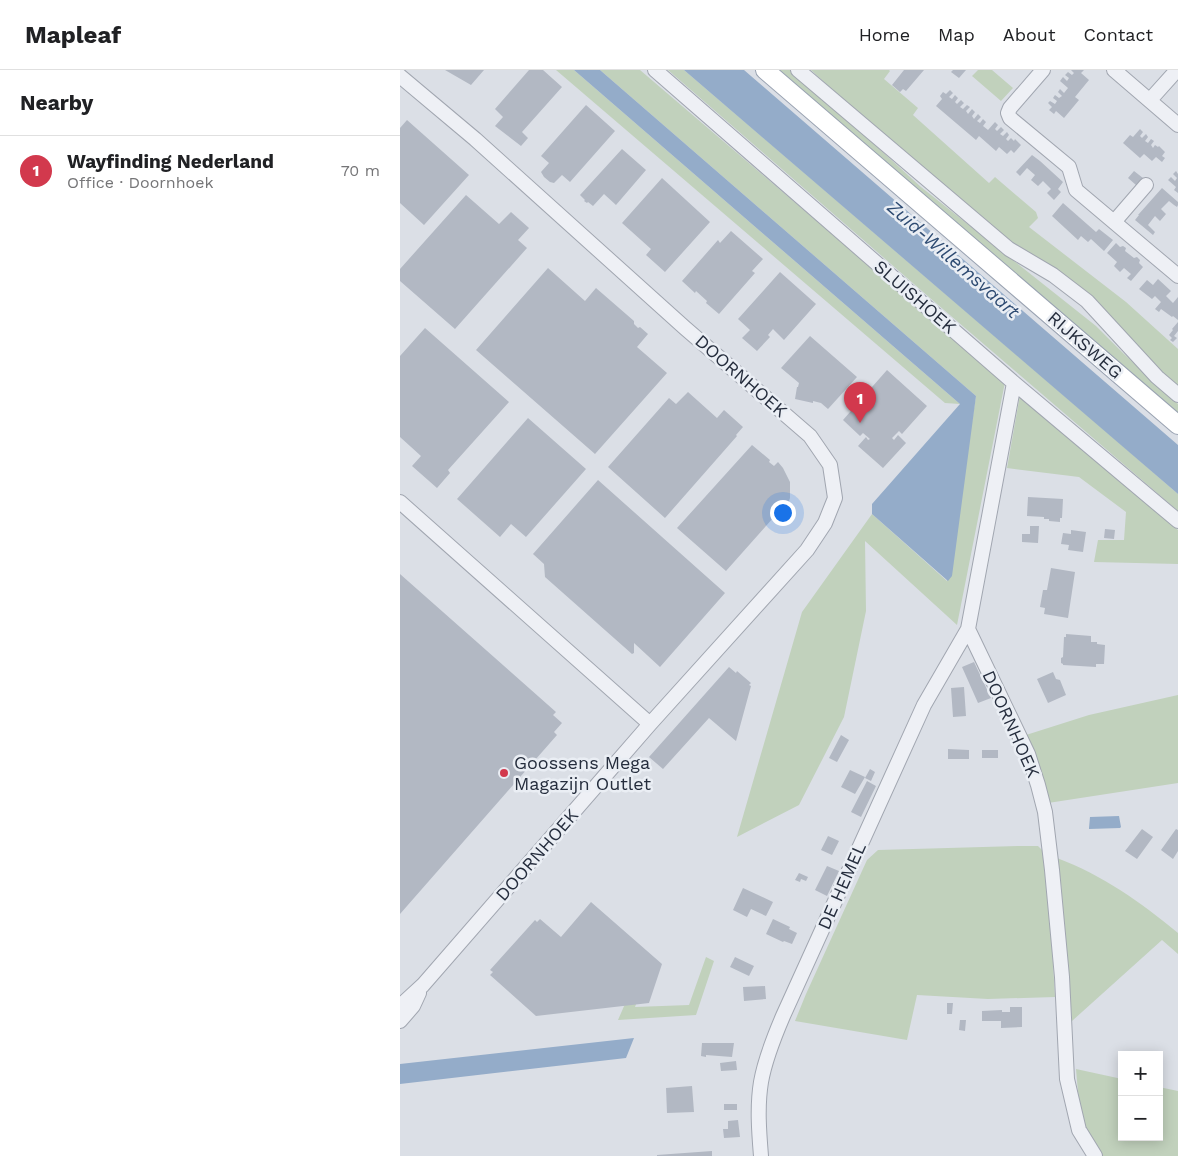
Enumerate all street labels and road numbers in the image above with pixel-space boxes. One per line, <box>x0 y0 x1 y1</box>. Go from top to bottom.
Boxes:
street label: SLUISHOEK <box>870 255 961 338</box>
street label: RIJKSWEG <box>1044 307 1127 383</box>
street label: DOORNHOEK <box>691 330 792 421</box>
street label: DOORNHOEK <box>978 667 1045 781</box>
street label: DOORNHOEK <box>491 804 582 905</box>
street label: DE HEMEL <box>813 839 870 933</box>

